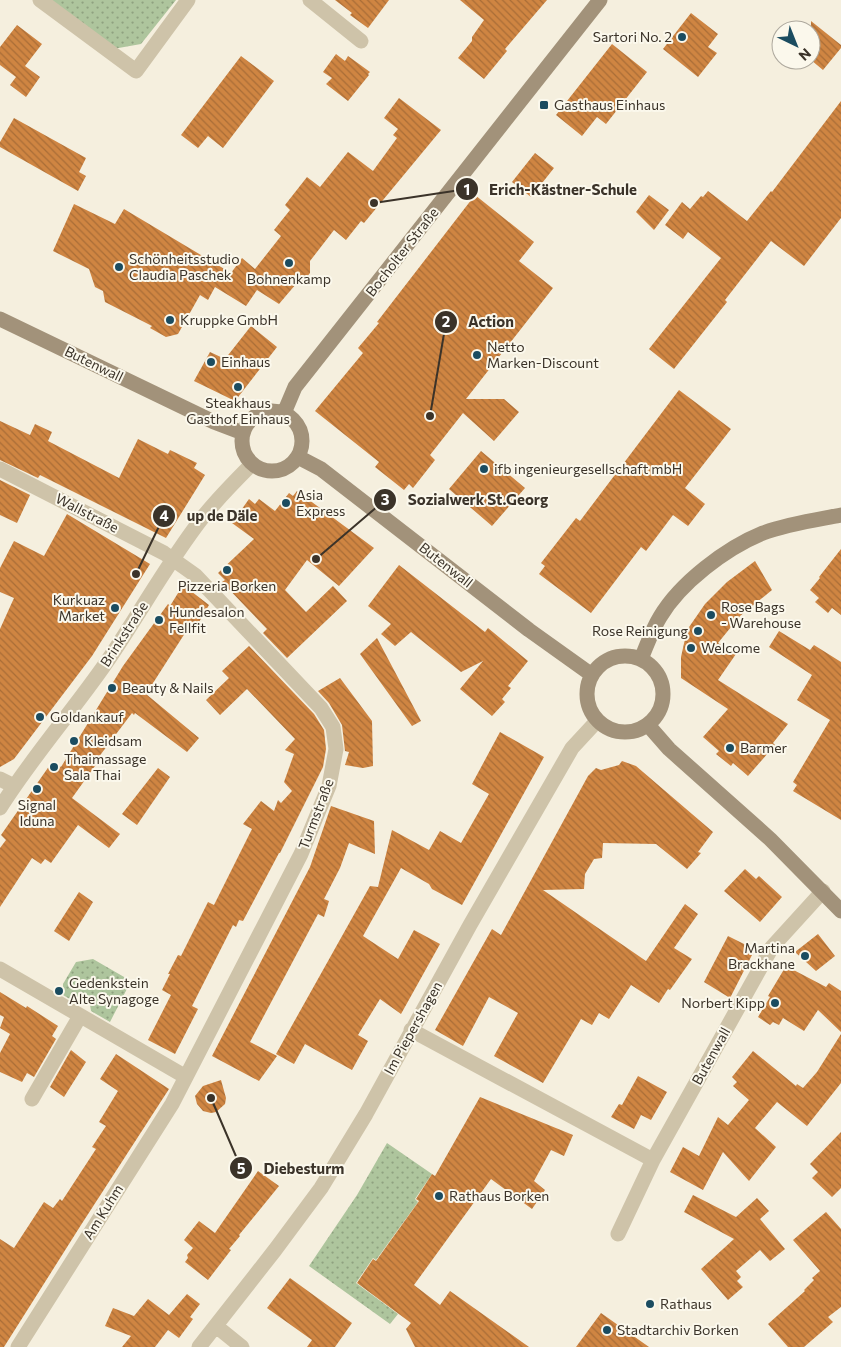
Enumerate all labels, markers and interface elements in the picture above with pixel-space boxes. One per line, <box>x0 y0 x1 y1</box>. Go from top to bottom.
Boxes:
north arrow <box>771 20 821 70</box>
place label: Sartori No. 2 <box>593 28 672 45</box>
marker: Sartori No. 2 <box>676 31 688 43</box>
text: N <box>796 45 815 65</box>
place label: Gasthaus Einhaus <box>554 96 665 113</box>
marker: Gasthaus Einhaus <box>538 99 550 111</box>
callout: Erich-Kästner-Schule <box>454 174 647 204</box>
text: 1 <box>464 180 470 198</box>
text: Erich-Kästner-Schule <box>489 180 637 198</box>
street label: Bocholter Straße <box>362 204 442 299</box>
place label: Schönheitsstudio Claudia Paschek <box>129 250 240 283</box>
marker: Bohnenkamp <box>283 257 295 269</box>
marker: Schönheitsstudio Claudia Paschek <box>113 261 125 273</box>
place label: Bohnenkamp <box>247 270 331 287</box>
callout: Action <box>434 307 524 337</box>
place label: Kruppke GmbH <box>180 311 278 328</box>
text: 2 <box>442 312 450 330</box>
text: Action <box>468 312 514 330</box>
marker: Kruppke GmbH <box>164 314 176 326</box>
place label: Netto Marken-Discount <box>487 338 599 371</box>
street label: Butenwall <box>62 342 126 385</box>
marker: Netto Marken-Discount <box>471 349 483 361</box>
place label: Einhaus <box>221 353 270 370</box>
marker: Einhaus <box>205 356 217 368</box>
marker: Steakhaus Gasthof Einhaus <box>232 381 244 393</box>
place label: Steakhaus Gasthof Einhaus <box>186 394 290 427</box>
place label: ifb ingenieurgesellschaft mbH <box>494 460 682 477</box>
marker: ifb ingenieurgesellschaft mbH <box>478 463 490 475</box>
callout: Sozialwerk St.Georg <box>373 485 558 515</box>
place label: Asia Express <box>296 486 346 519</box>
street label: Wallstraße <box>53 489 122 536</box>
text: 3 <box>381 490 390 508</box>
text: Sozialwerk St.Georg <box>408 490 548 508</box>
marker: Asia Express <box>280 497 292 509</box>
callout: up de Däle <box>152 501 268 531</box>
text: 4 <box>159 506 169 524</box>
text: up de Däle <box>187 506 257 524</box>
street label: Butenwall <box>416 538 476 591</box>
marker: Pizzeria Borken <box>221 564 233 576</box>
place label: Pizzeria Borken <box>178 577 276 594</box>
place label: Kurkuaz Market <box>53 591 105 624</box>
street label: Brinkstraße <box>96 598 151 670</box>
place label: Rose Bags - Warehouse <box>721 598 801 631</box>
marker: Kurkuaz Market <box>109 602 121 614</box>
place label: Hundesalon Fellfit <box>169 603 244 636</box>
marker: Rose Bags - Warehouse <box>705 609 717 621</box>
marker: Hundesalon Fellfit <box>153 614 165 626</box>
place label: Rose Reinigung <box>592 622 688 639</box>
marker: Rose Reinigung <box>692 625 704 637</box>
place label: Welcome <box>701 639 760 656</box>
marker: Welcome <box>685 642 697 654</box>
place label: Beauty & Nails <box>122 679 214 696</box>
marker: Beauty & Nails <box>106 682 118 694</box>
place label: Goldankauf <box>50 708 124 725</box>
marker: Goldankauf <box>34 711 46 723</box>
place label: Kleidsam <box>84 732 142 749</box>
marker: Kleidsam <box>68 735 80 747</box>
place label: Barmer <box>740 739 788 756</box>
marker: Barmer <box>724 742 736 754</box>
place label: Thaimassage Sala Thai <box>64 750 146 783</box>
marker: Thaimassage Sala Thai <box>48 761 60 773</box>
street label: Turmstraße <box>294 776 337 851</box>
marker: Signal Iduna <box>31 783 43 795</box>
place label: Signal Iduna <box>18 796 56 829</box>
place label: Martina Brackhane <box>728 939 795 972</box>
marker: Martina Brackhane <box>799 950 811 962</box>
place label: Gedenkstein Alte Synagoge <box>69 974 159 1007</box>
street label: Im Piepershagen <box>380 978 445 1077</box>
marker: Gedenkstein Alte Synagoge <box>53 985 65 997</box>
place label: Norbert Kipp <box>681 994 765 1011</box>
marker: Norbert Kipp <box>769 997 781 1009</box>
street label: Butenwall <box>688 1024 733 1088</box>
callout: Diebesturm <box>228 1153 354 1183</box>
text: 5 <box>237 1159 246 1177</box>
text: Diebesturm <box>264 1159 344 1177</box>
street label: Am Kuhm <box>79 1181 126 1242</box>
place label: Rathaus Borken <box>449 1187 549 1204</box>
marker: Rathaus Borken <box>433 1190 445 1202</box>
place label: Rathaus <box>660 1295 712 1312</box>
marker: Rathaus <box>644 1298 656 1310</box>
place label: Stadtarchiv Borken <box>617 1321 739 1338</box>
marker: Stadtarchiv Borken <box>601 1324 613 1336</box>

